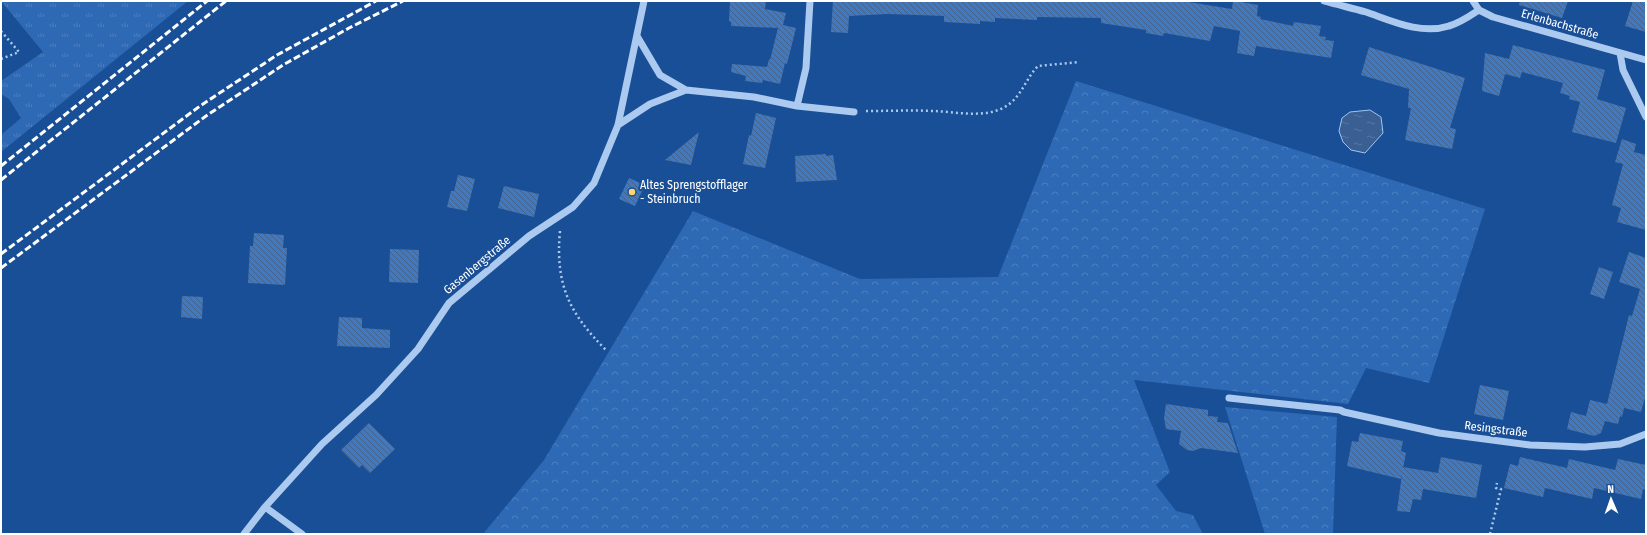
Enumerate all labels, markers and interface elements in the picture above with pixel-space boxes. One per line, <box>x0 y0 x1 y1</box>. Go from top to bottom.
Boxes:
street label: Erlenbachstraße <box>1520 6 1600 42</box>
place label: Altes Sprengstofflager - Steinbruch <box>640 178 749 206</box>
marker: Altes Sprengstofflager - Steinbruch <box>627 187 637 197</box>
street label: Gasenbergstraße <box>441 233 513 297</box>
street label: Resingstraße <box>1464 418 1528 440</box>
north arrow <box>1591 479 1631 519</box>
text: N <box>1607 483 1614 496</box>

